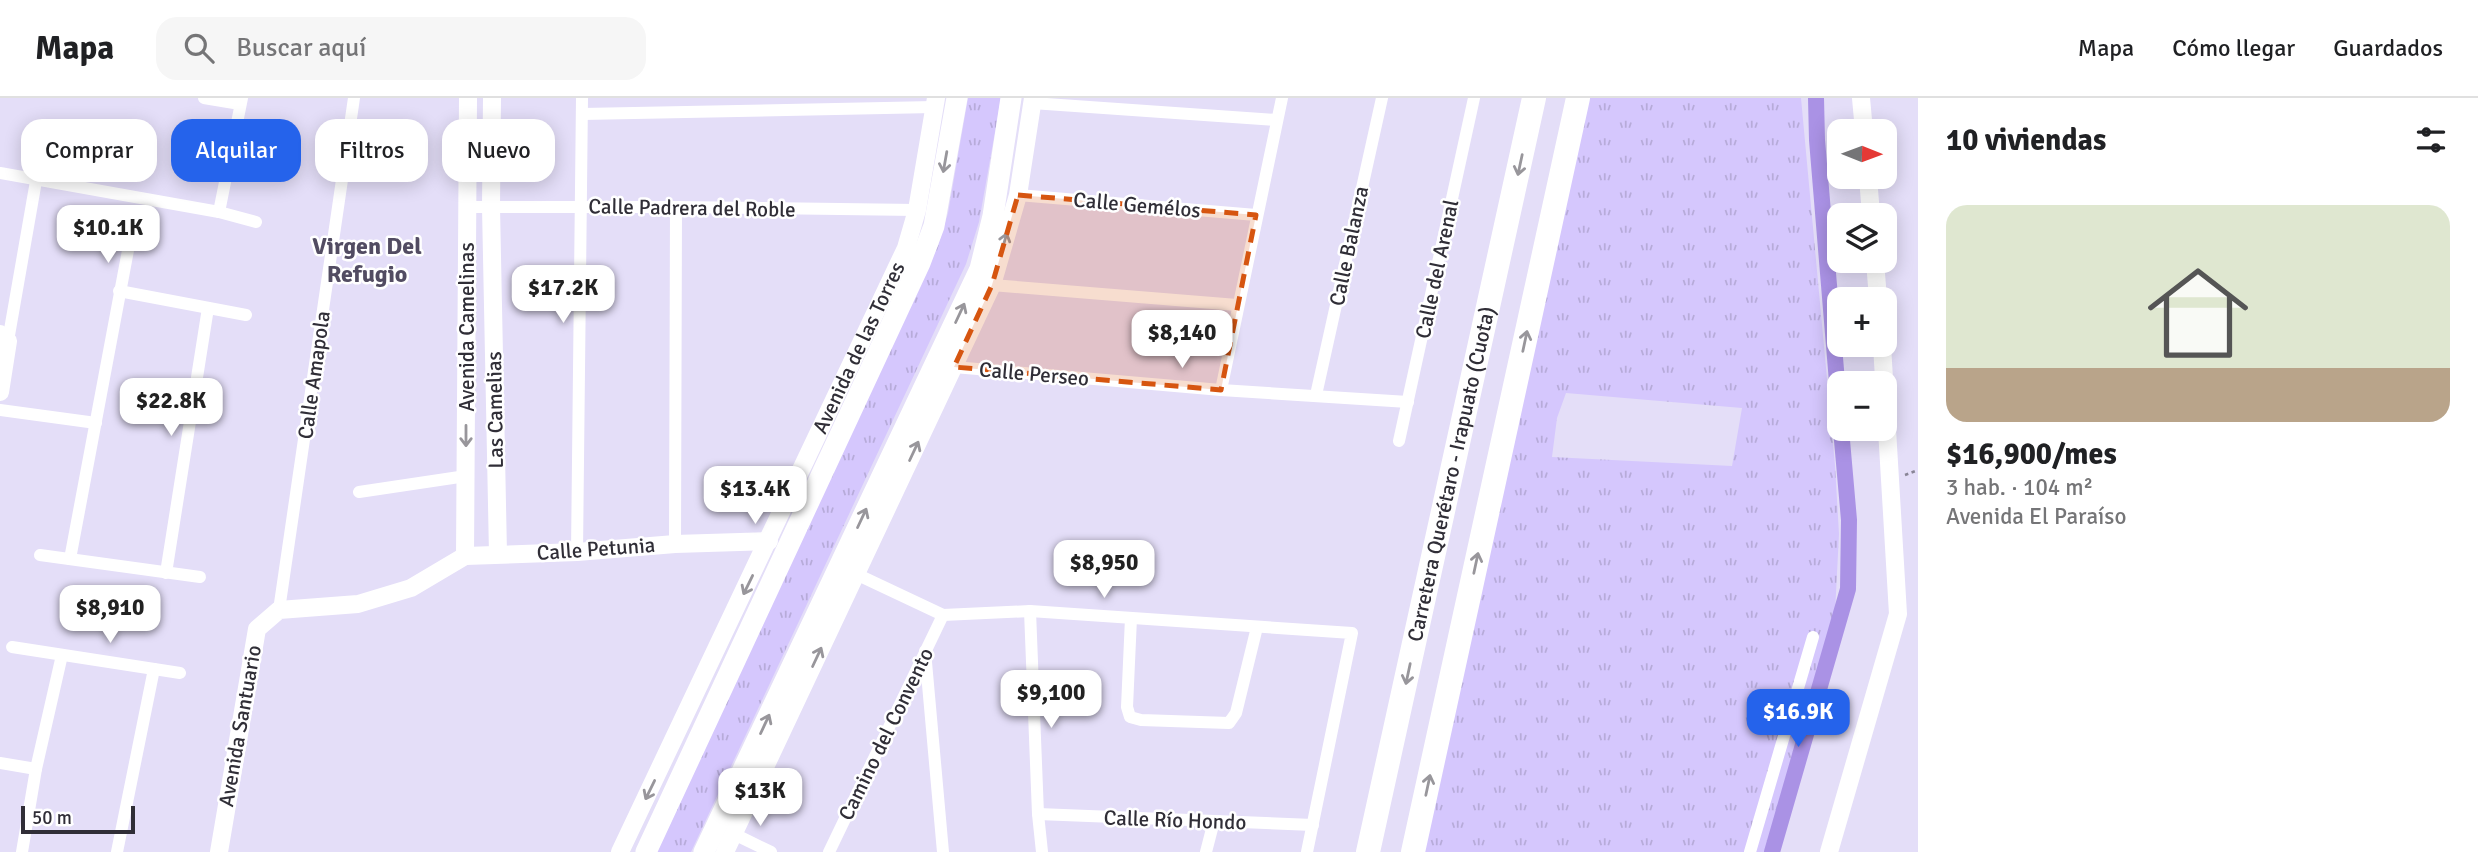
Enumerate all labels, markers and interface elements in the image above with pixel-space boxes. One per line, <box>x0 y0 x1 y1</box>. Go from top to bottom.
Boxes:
search box <box>156 17 646 80</box>
text: Mapa <box>35 28 114 69</box>
icon: search <box>180 29 218 67</box>
text: Buscar aquí <box>236 32 366 64</box>
text: Mapa <box>2078 33 2134 63</box>
text: Cómo llegar <box>2172 33 2295 63</box>
text: Guardados <box>2333 33 2443 63</box>
chip: Comprar <box>21 119 157 182</box>
chip: Alquilar <box>171 119 301 182</box>
chip: Filtros <box>315 119 428 182</box>
chip: Nuevo <box>442 119 555 182</box>
north arrow <box>1827 119 1897 189</box>
map controls <box>1827 119 1897 441</box>
icon: filters <box>2412 121 2450 159</box>
text: 10 viviendas <box>1946 122 2106 159</box>
one-way arrow <box>938 150 951 173</box>
one-way arrow <box>1512 153 1526 176</box>
street label: Calle Balanza <box>1324 184 1374 308</box>
street label: Calle Gemélos <box>1072 186 1202 224</box>
street label: Calle Padrera del Roble <box>588 193 796 223</box>
street label: Calle del Arenal <box>1410 197 1464 341</box>
button: layers <box>1827 203 1897 273</box>
pin: $10.1K <box>51 206 165 265</box>
text: $10.1K <box>73 213 143 242</box>
district label: Virgen Del Refugio <box>312 231 422 289</box>
one-way arrow <box>999 232 1012 254</box>
street label: Avenida Camelinas <box>454 242 480 412</box>
icon: home <box>2135 250 2261 376</box>
street label: Avenida de las Torres <box>807 258 911 438</box>
pin: $17.2K <box>506 266 620 325</box>
text: $17.2K <box>528 273 598 302</box>
button: + <box>1827 287 1897 357</box>
one-way arrow <box>953 303 967 324</box>
street label: Carretera Querétaro - Irapuato (Cuota) <box>1402 304 1501 644</box>
street label: Calle Amapola <box>292 309 336 441</box>
pin: $8,140 <box>1125 310 1239 370</box>
text: $8,140 <box>1148 318 1216 347</box>
one-way arrow <box>1518 330 1532 353</box>
street label: Las Camelias <box>481 351 509 469</box>
street label: Calle Perseo <box>978 356 1090 392</box>
button: − <box>1827 371 1897 441</box>
pin: $22.8K <box>114 378 228 438</box>
text: $22.8K <box>136 386 206 415</box>
one-way arrow <box>459 424 473 447</box>
text: $16,900/mes <box>1946 436 2117 473</box>
one-way arrow <box>907 441 921 462</box>
pin: $13.4K <box>698 466 812 526</box>
text: 3 hab. · 104 m² <box>1946 473 2093 502</box>
text: $13.4K <box>720 474 790 503</box>
text: Avenida El Paraíso <box>1946 502 2126 531</box>
one-way arrow <box>856 508 870 529</box>
street label: Calle Petunia <box>536 532 656 566</box>
pin: $8,950 <box>1047 540 1161 600</box>
text: $8,950 <box>1070 548 1138 577</box>
one-way arrow <box>1470 552 1484 575</box>
one-way arrow <box>741 574 754 595</box>
pin: $8,910 <box>53 586 167 645</box>
text: $8,910 <box>76 593 144 622</box>
street label: Avenida Santuario <box>213 643 267 809</box>
street label: Camino del Convento <box>833 643 939 825</box>
one-way arrow <box>811 647 824 668</box>
one-way arrow <box>1400 662 1414 685</box>
pin: $9,100 <box>994 670 1108 730</box>
text: $9,100 <box>1017 678 1085 707</box>
pin: $16.9K <box>1741 690 1855 749</box>
text: $16.9K <box>1763 697 1833 726</box>
one-way arrow <box>759 714 772 735</box>
pin: $13K <box>719 768 801 828</box>
one-way arrow <box>1421 774 1435 797</box>
text: $13K <box>734 776 786 805</box>
one-way arrow <box>642 779 656 800</box>
scale bar <box>21 803 135 835</box>
street label: Calle Río Hondo <box>1103 805 1247 835</box>
text: 50 m <box>32 806 72 830</box>

